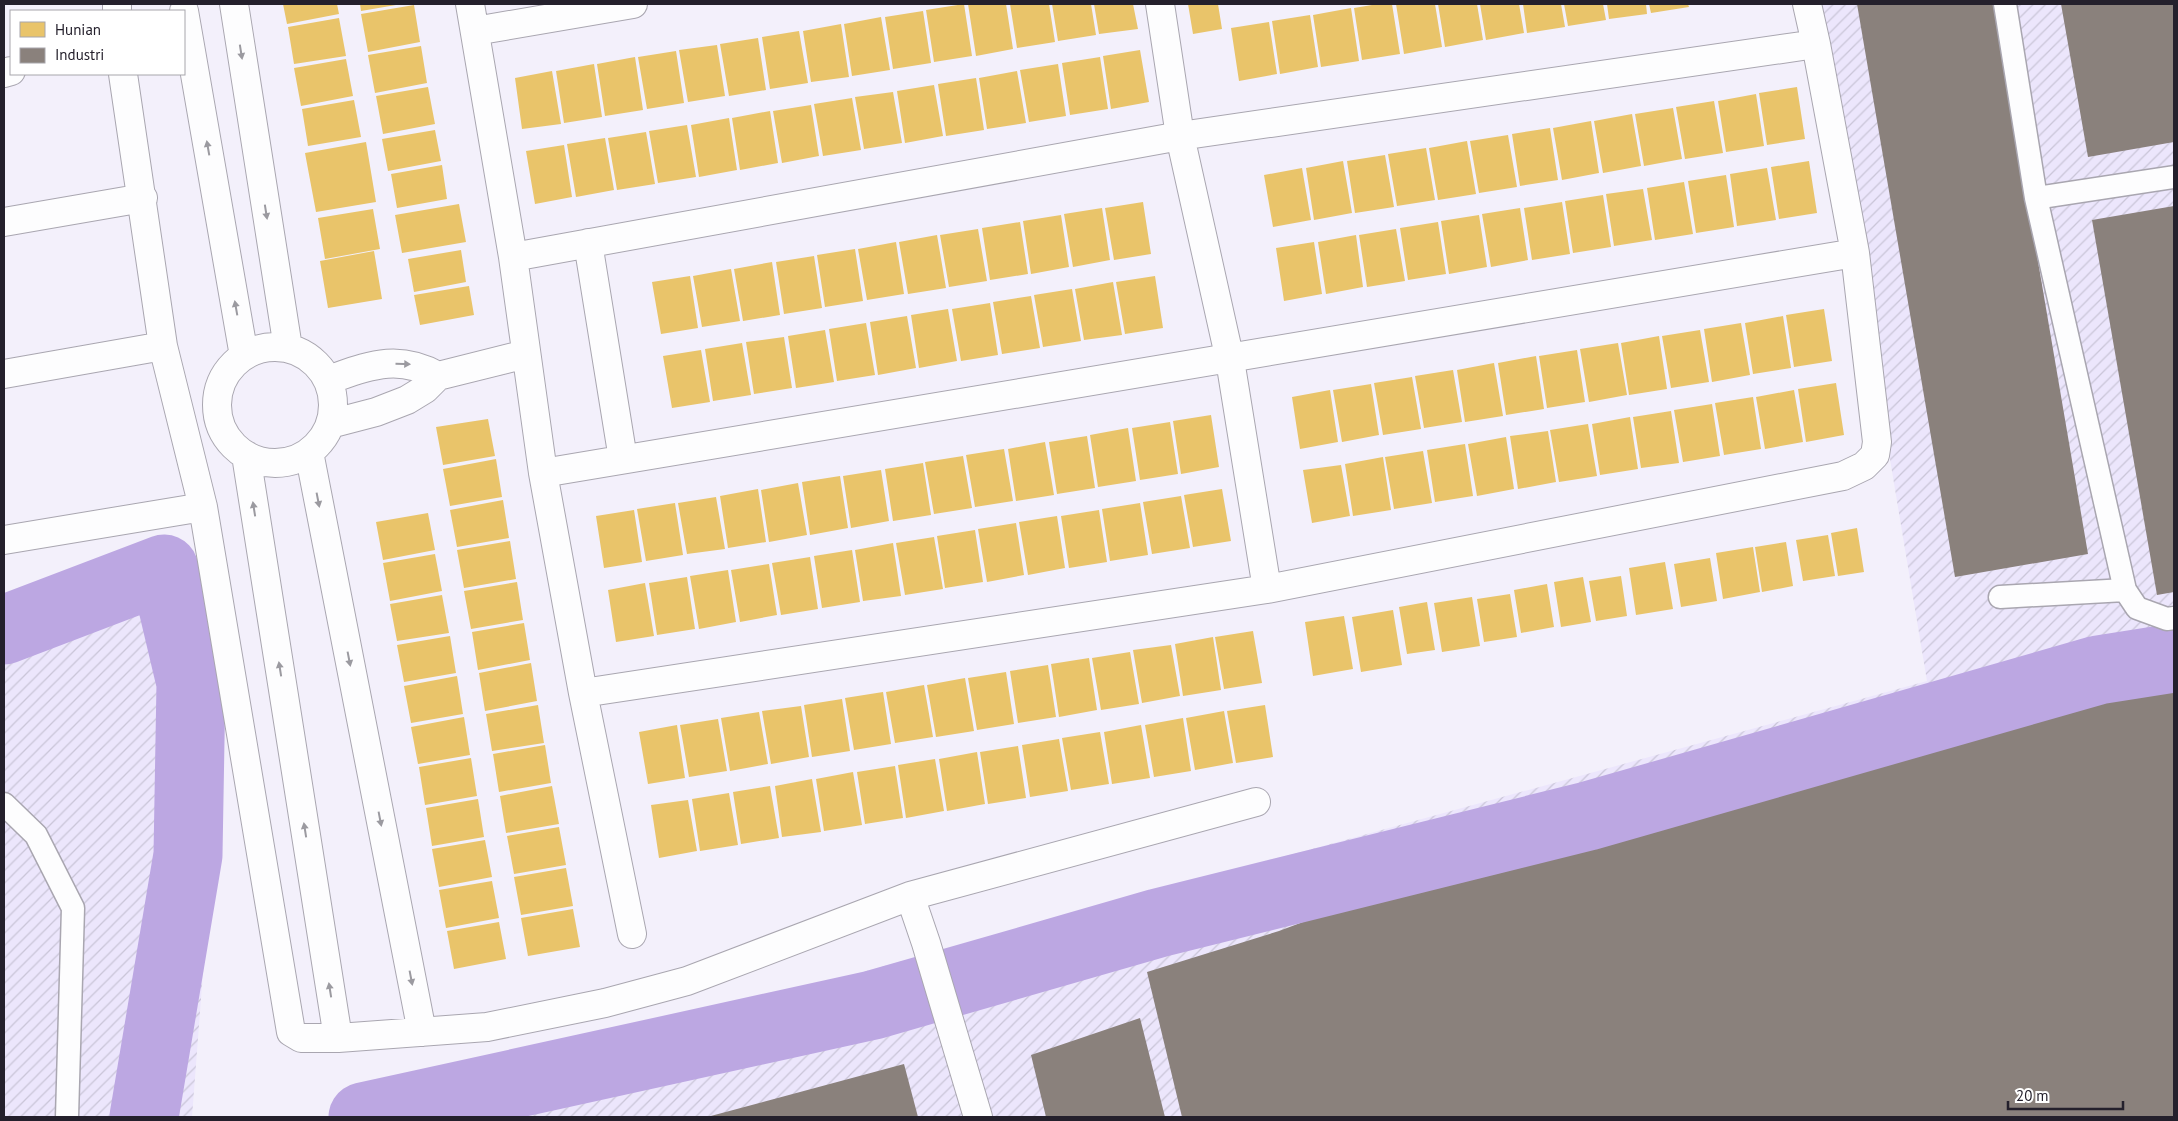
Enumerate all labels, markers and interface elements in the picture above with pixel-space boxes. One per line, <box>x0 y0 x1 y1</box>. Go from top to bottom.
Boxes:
legend <box>10 10 185 75</box>
text: Hunian <box>55 20 101 39</box>
one-way arrow <box>237 44 245 60</box>
text: Industri <box>55 45 104 64</box>
one-way arrow <box>203 139 211 155</box>
one-way arrow <box>263 205 271 221</box>
one-way arrow <box>231 300 239 316</box>
one-way arrow <box>395 360 411 368</box>
one-way arrow <box>315 492 323 508</box>
one-way arrow <box>250 500 258 516</box>
one-way arrow <box>346 652 354 668</box>
one-way arrow <box>275 661 283 677</box>
one-way arrow <box>377 811 385 827</box>
one-way arrow <box>301 821 309 837</box>
one-way arrow <box>408 971 416 987</box>
one-way arrow <box>326 982 334 998</box>
scale bar <box>2008 1078 2123 1110</box>
text: 20 m <box>2016 1086 2049 1105</box>

